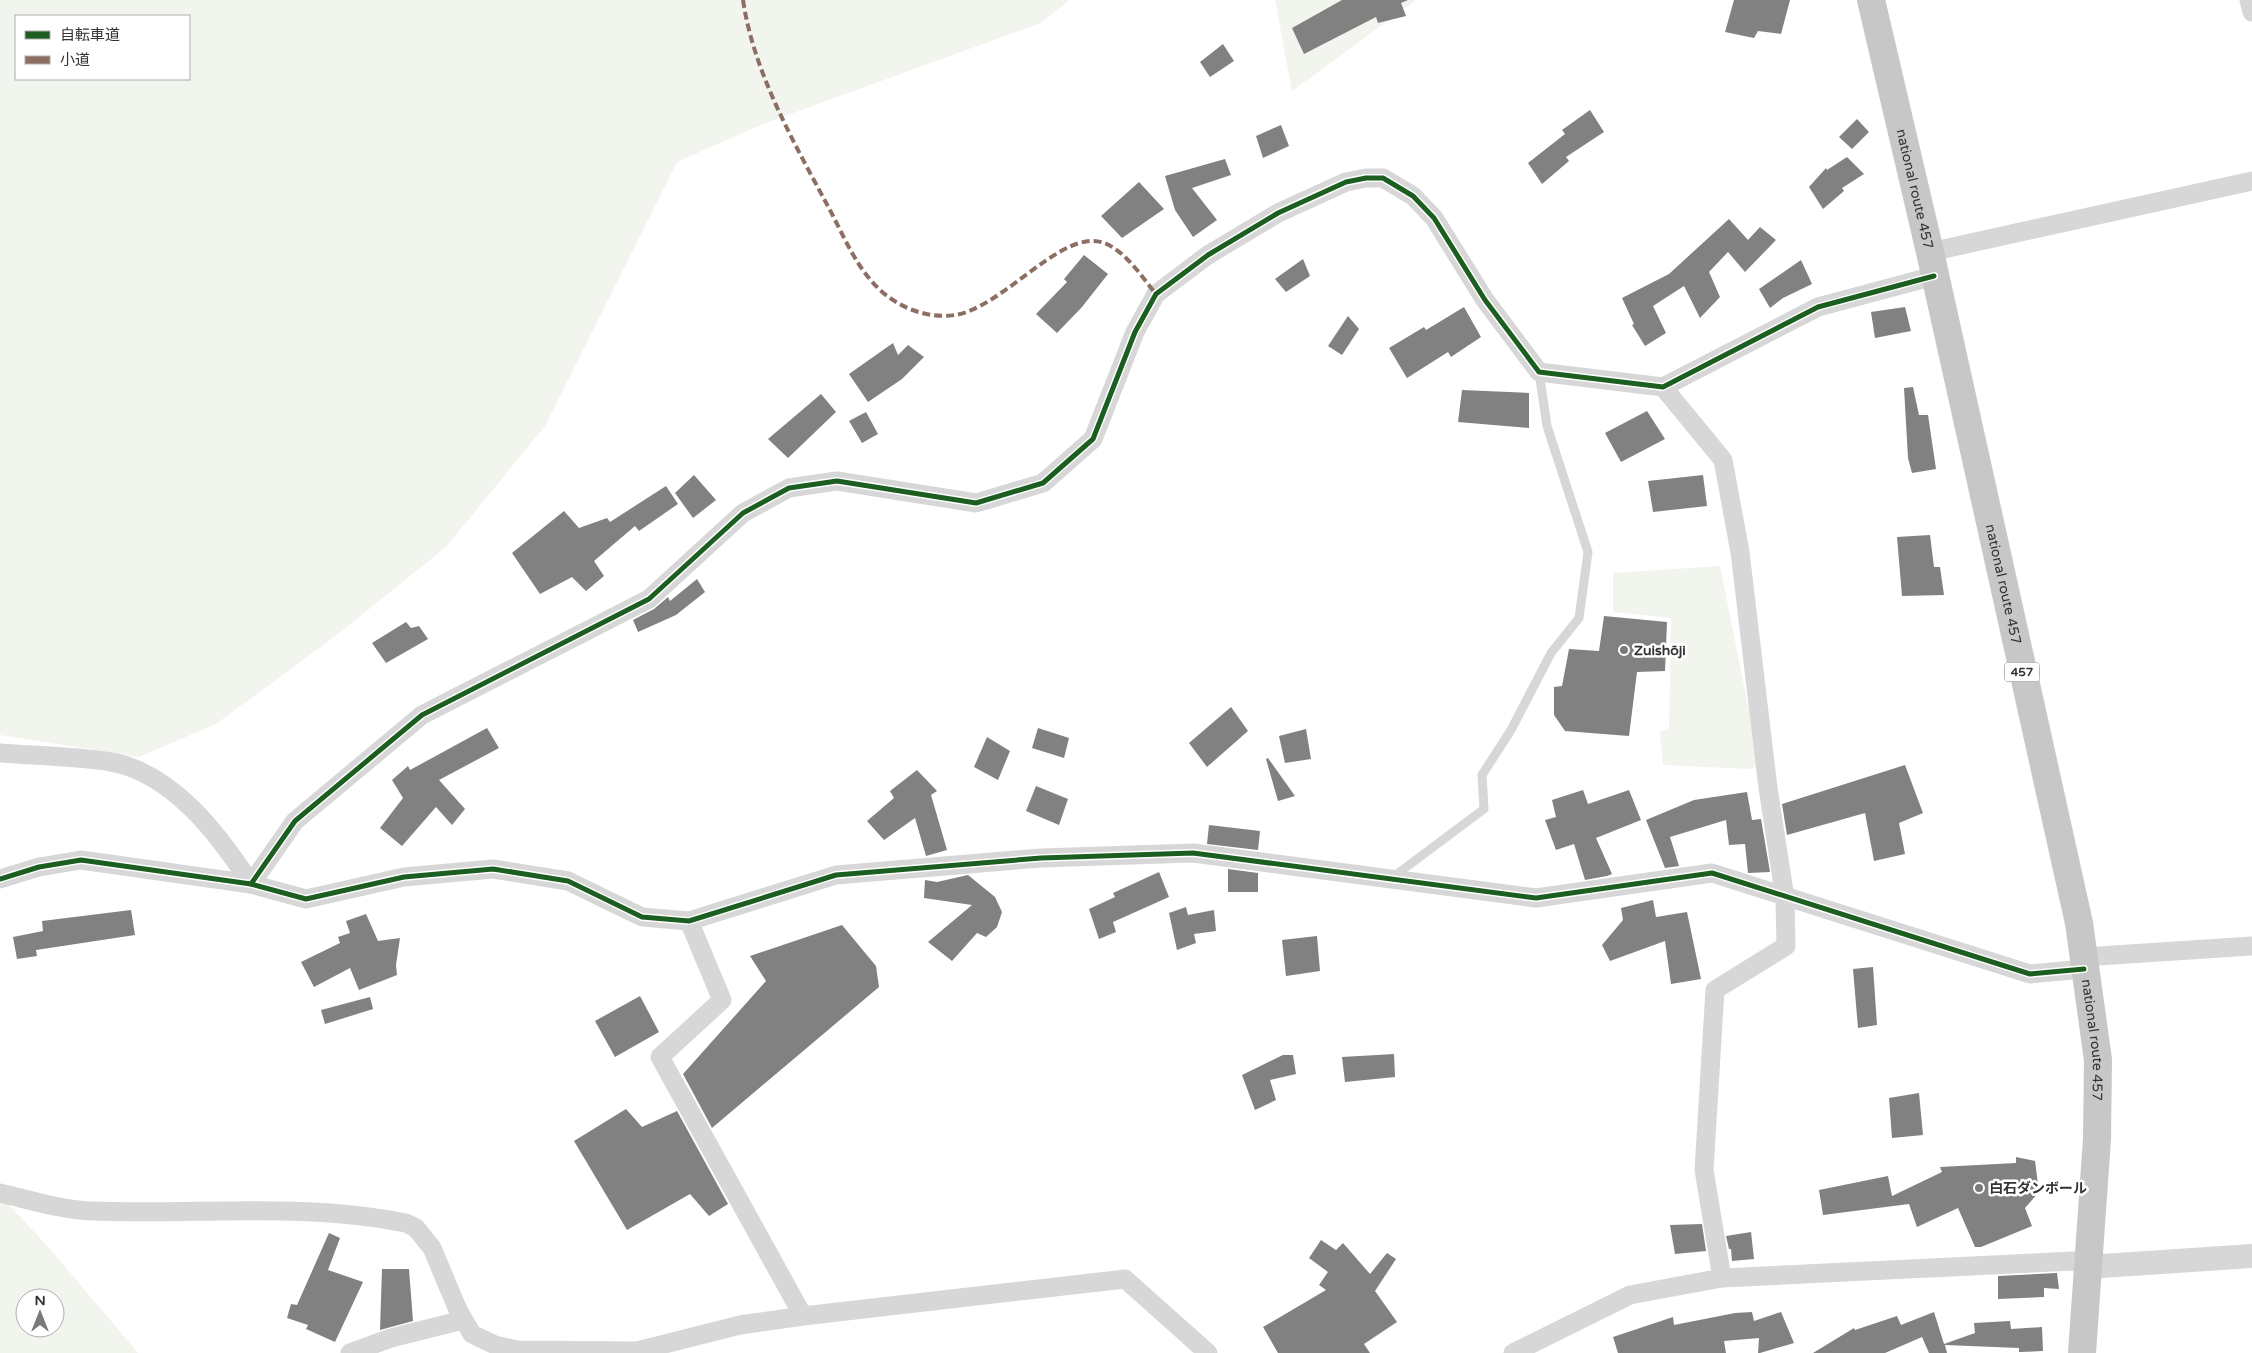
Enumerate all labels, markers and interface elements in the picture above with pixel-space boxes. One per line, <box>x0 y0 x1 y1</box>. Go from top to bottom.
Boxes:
legend <box>15 15 190 80</box>
text: 自転車道 <box>60 26 120 44</box>
text: 小道 <box>60 51 90 69</box>
street label: national route 457 <box>1893 127 1937 251</box>
street label: national route 457 <box>1982 522 2025 646</box>
place label: Zuishōji <box>1634 642 1686 659</box>
marker: Zuishōji <box>1618 644 1630 656</box>
road number: 457 <box>2004 662 2040 682</box>
street label: national route 457 <box>2078 978 2107 1101</box>
place label: 白石ダンボール <box>1989 1180 2087 1197</box>
marker: 白石ダンボール <box>1973 1182 1985 1194</box>
north arrow <box>15 1288 65 1338</box>
text: N <box>34 1292 46 1309</box>

